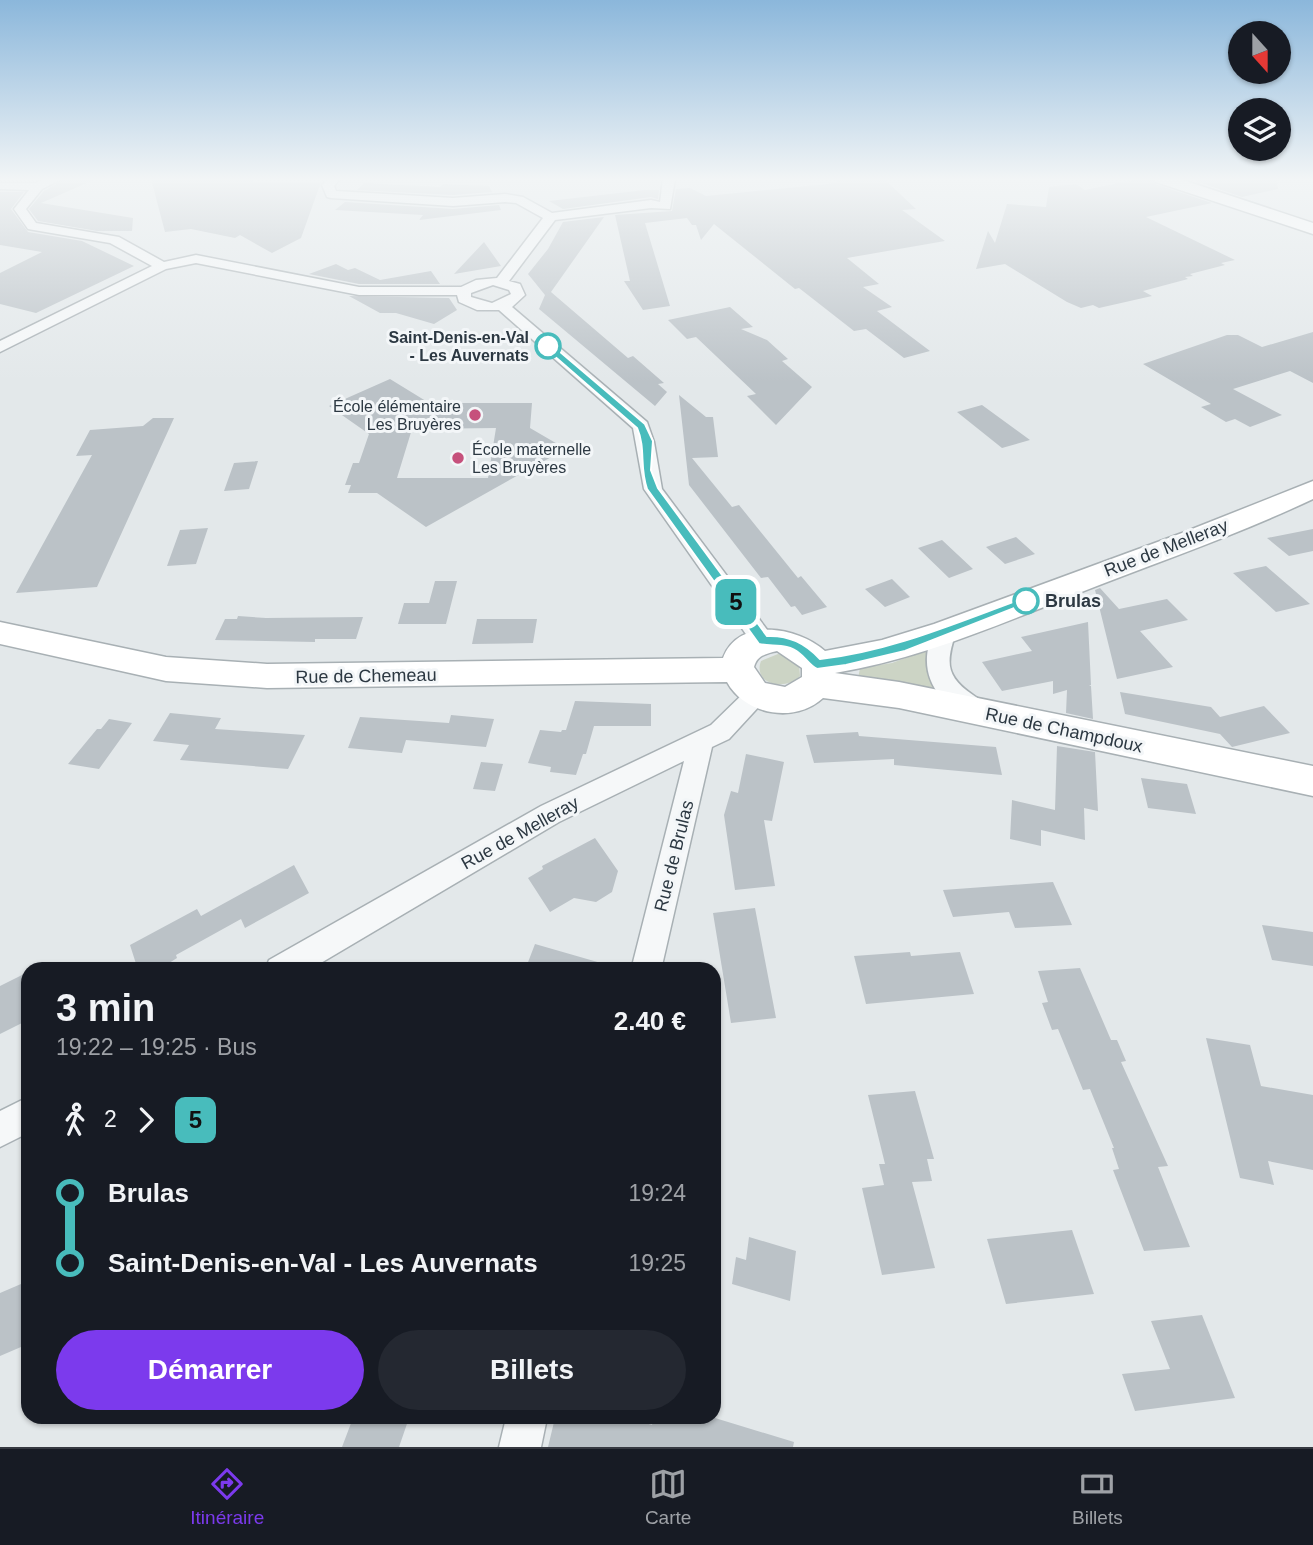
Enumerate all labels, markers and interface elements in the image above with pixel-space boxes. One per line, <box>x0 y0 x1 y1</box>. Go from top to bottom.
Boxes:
north arrow <box>1228 21 1292 84</box>
map controls <box>1228 21 1291 161</box>
button: layers <box>1228 98 1291 161</box>
place label: Saint-Denis-en-Val - Les Auvernats <box>389 329 529 364</box>
marker: Saint-Denis-en-Val - Les Auvernats <box>535 333 561 359</box>
place label: École élémentaire Les Bruyères <box>333 397 461 433</box>
marker: École élémentaire Les Bruyères <box>467 407 483 423</box>
place label: École maternelle Les Bruyères <box>472 440 591 476</box>
marker: École maternelle Les Bruyères <box>450 450 466 466</box>
street label: Rue de Melleray <box>1101 515 1231 581</box>
line badge: 5 <box>713 579 759 625</box>
text: 5 <box>729 588 743 615</box>
marker: Brulas <box>1013 588 1039 614</box>
place label: Brulas <box>1045 591 1101 611</box>
street label: Rue de Chemeau <box>295 665 437 687</box>
street label: Rue de Champdoux <box>984 704 1144 756</box>
street label: Rue de Melleray <box>458 792 582 874</box>
street label: Rue de Brulas <box>650 798 698 914</box>
text: 3 min <box>56 987 155 1029</box>
text: 2.40 € <box>614 1006 686 1036</box>
text: 19:22 – 19:25 · Bus <box>56 1034 257 1060</box>
icon: walk <box>56 1101 94 1139</box>
icon: forward <box>127 1101 165 1139</box>
text: 2 <box>104 1106 117 1132</box>
text: 5 <box>189 1106 202 1133</box>
text: Brulas <box>108 1178 189 1208</box>
text: 19:24 <box>628 1180 686 1206</box>
text: Saint-Denis-en-Val - Les Auvernats <box>108 1248 538 1278</box>
text: 19:25 <box>628 1250 686 1276</box>
button: Démarrer <box>56 1330 364 1410</box>
button: Billets <box>378 1330 686 1410</box>
tab: Itinéraire <box>190 1465 264 1529</box>
tab: Carte <box>645 1465 691 1529</box>
tab: Billets <box>1072 1465 1123 1529</box>

